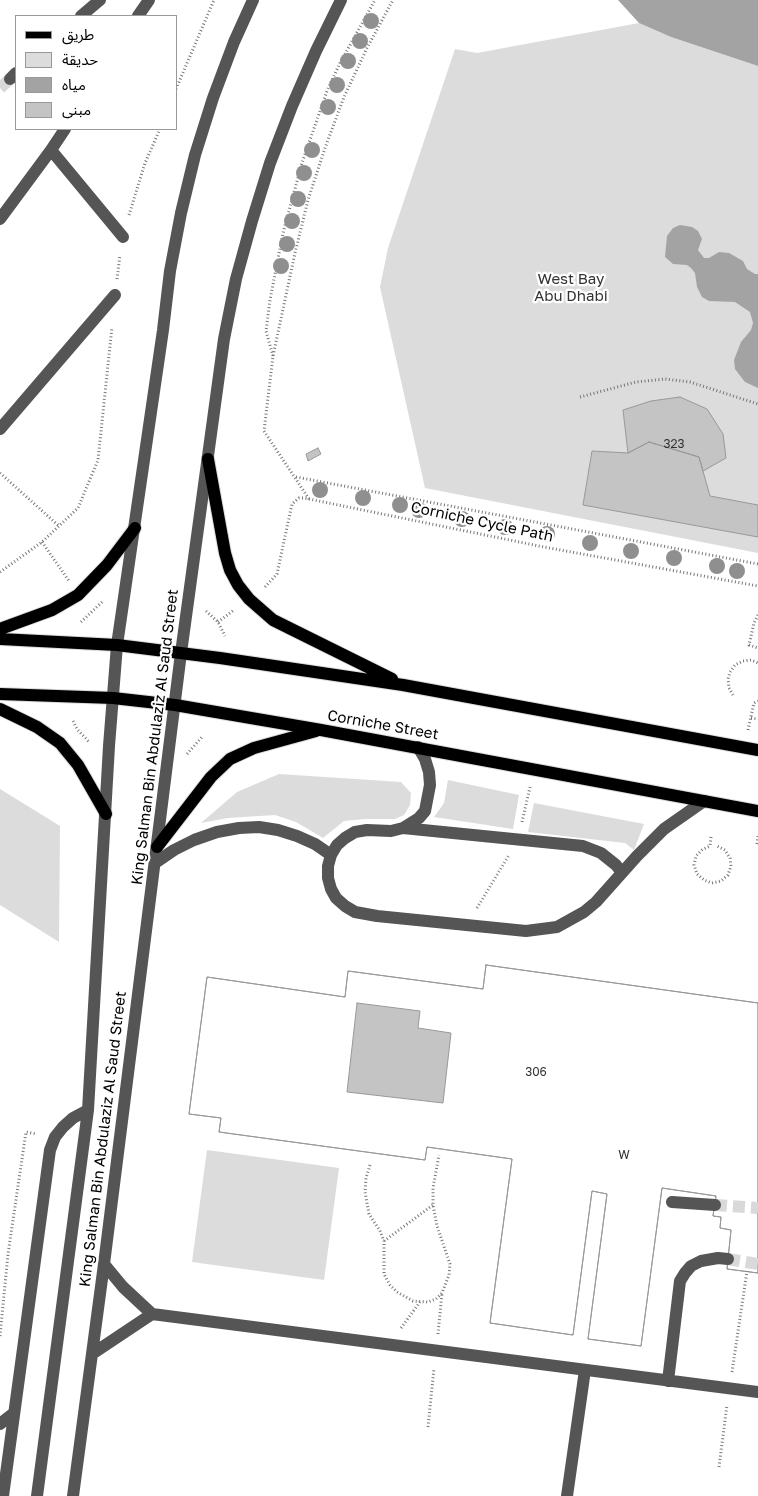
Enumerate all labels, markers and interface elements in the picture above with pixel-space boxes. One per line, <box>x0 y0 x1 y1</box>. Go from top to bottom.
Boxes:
legend <box>15 15 178 130</box>
text: طريق <box>62 25 94 43</box>
text: حديقة <box>62 50 98 68</box>
text: مياه <box>62 75 86 93</box>
text: مبنى <box>62 100 91 118</box>
park label: West Bay Abu Dhabi <box>534 270 608 305</box>
house number: 323 <box>664 437 684 451</box>
street label: Corniche Cycle Path <box>409 498 555 546</box>
street label: King Salman Bin Abdulaziz Al Saud Street <box>128 588 182 886</box>
street label: Corniche Street <box>326 706 440 744</box>
street label: King Salman Bin Abdulaziz Al Saud Street <box>76 990 130 1288</box>
house number: 306 <box>525 1065 547 1079</box>
house number: W <box>618 1148 630 1162</box>

